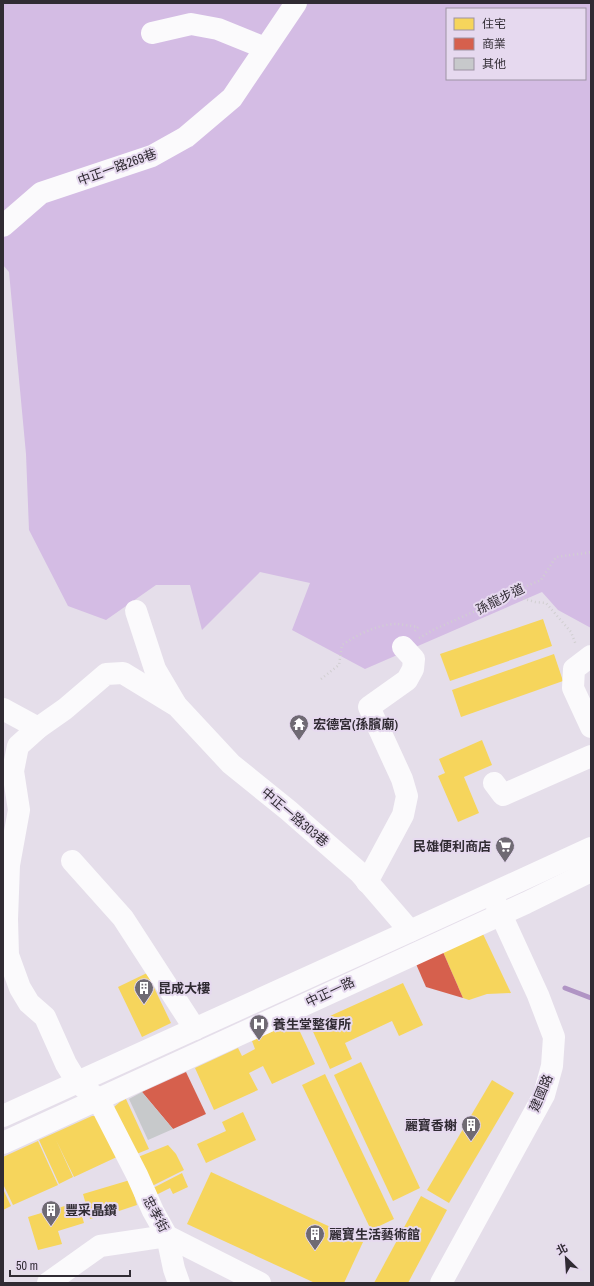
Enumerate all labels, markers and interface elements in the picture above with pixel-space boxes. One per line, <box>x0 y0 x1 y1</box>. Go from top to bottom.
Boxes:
legend <box>446 8 586 80</box>
text: 住宅 <box>482 16 506 32</box>
text: 商業 <box>482 36 506 52</box>
text: 其他 <box>482 56 506 72</box>
street label: 中正一路269巷 <box>75 145 159 189</box>
street label: 孫龍步道 <box>473 580 527 618</box>
temple icon: 宏德宮(孫臏廟) <box>288 713 310 741</box>
place label: 宏德宮(孫臏廟) <box>313 716 399 733</box>
street label: 中正一路303巷 <box>258 784 332 850</box>
supermarket icon: 民雄便利商店 <box>494 835 516 863</box>
place label: 民雄便利商店 <box>413 838 491 855</box>
street label: 中正一路 <box>303 973 357 1011</box>
building icon: 昆成大樓 <box>133 977 155 1005</box>
place label: 昆成大樓 <box>158 980 210 997</box>
hospital icon: 養生堂整復所 <box>248 1013 270 1041</box>
place label: 養生堂整復所 <box>273 1016 351 1033</box>
street label: 建國路 <box>526 1072 556 1114</box>
building icon: 麗寶香榭 <box>460 1114 482 1142</box>
place label: 麗寶香榭 <box>405 1117 457 1134</box>
street label: 忠孝街 <box>139 1193 173 1235</box>
building icon: 豐采晶鑽 <box>40 1199 62 1227</box>
place label: 豐采晶鑽 <box>65 1202 117 1219</box>
building icon: 麗寶生活藝術館 <box>304 1223 326 1251</box>
place label: 麗寶生活藝術館 <box>329 1226 420 1243</box>
north arrow <box>546 1238 586 1278</box>
text: 北 <box>554 1240 570 1258</box>
scale bar <box>10 1252 130 1278</box>
text: 50 m <box>16 1258 38 1274</box>

